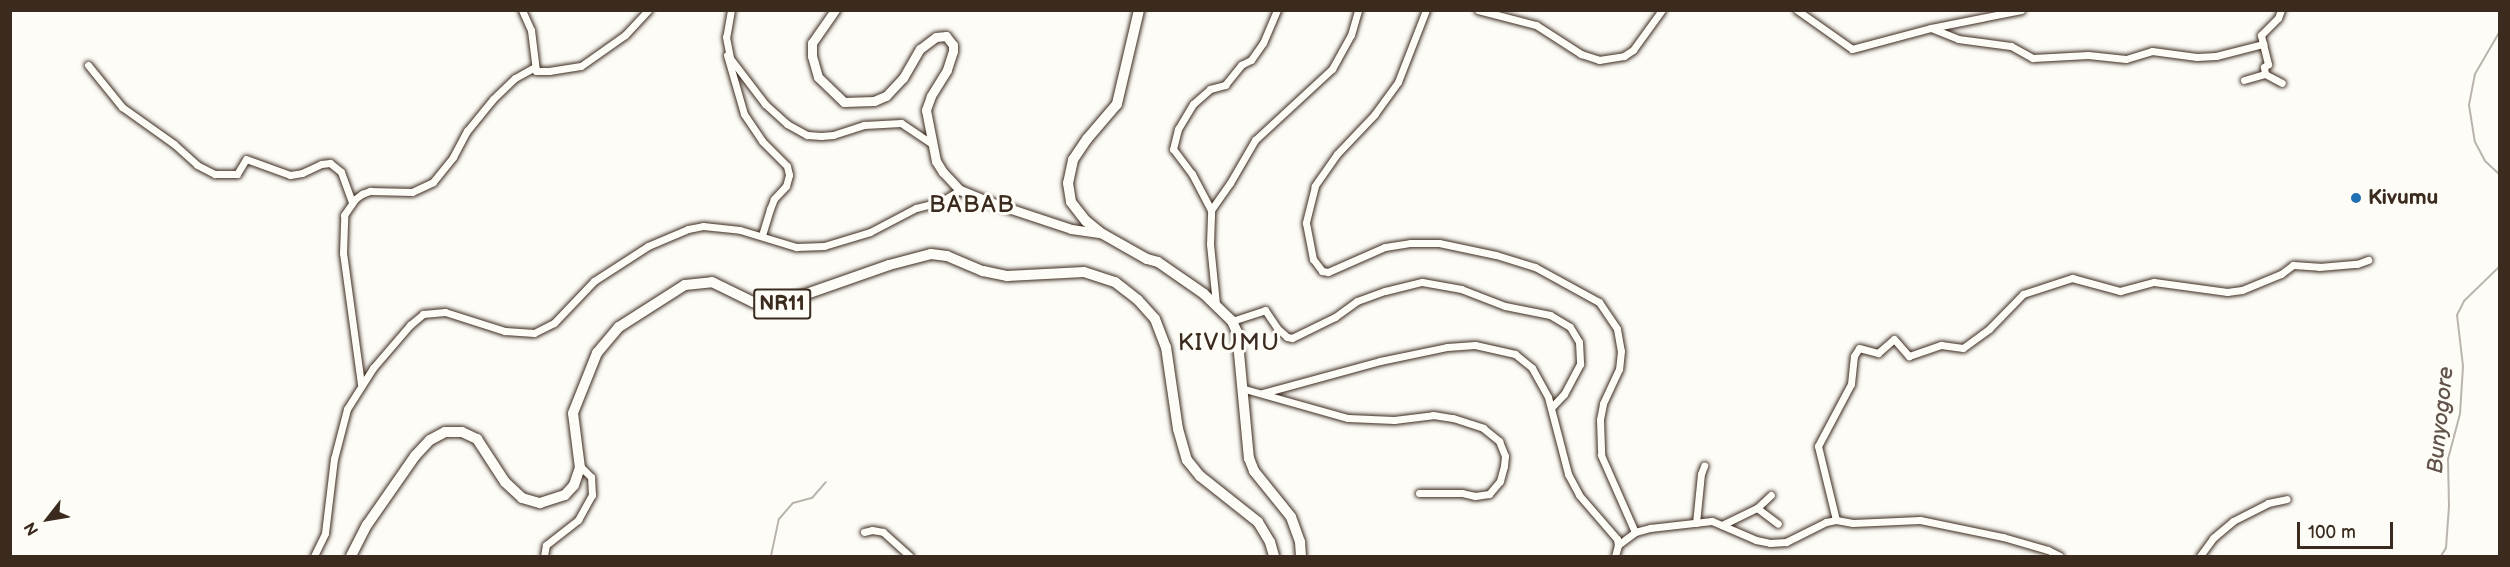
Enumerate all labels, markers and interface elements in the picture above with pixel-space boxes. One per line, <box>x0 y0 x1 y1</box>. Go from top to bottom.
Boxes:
place label: Kivumu <box>2368 185 2438 211</box>
district label: BABAB <box>929 191 1015 219</box>
marker: Kivumu <box>2349 191 2363 205</box>
road number: NR11 <box>752 287 812 321</box>
district label: KIVUMU <box>1178 329 1280 357</box>
water label: Bunyogore <box>2422 365 2460 475</box>
north arrow <box>18 489 78 549</box>
scale bar <box>2300 510 2396 548</box>
text: N <box>21 518 43 539</box>
text: 100 m <box>2308 522 2356 543</box>

